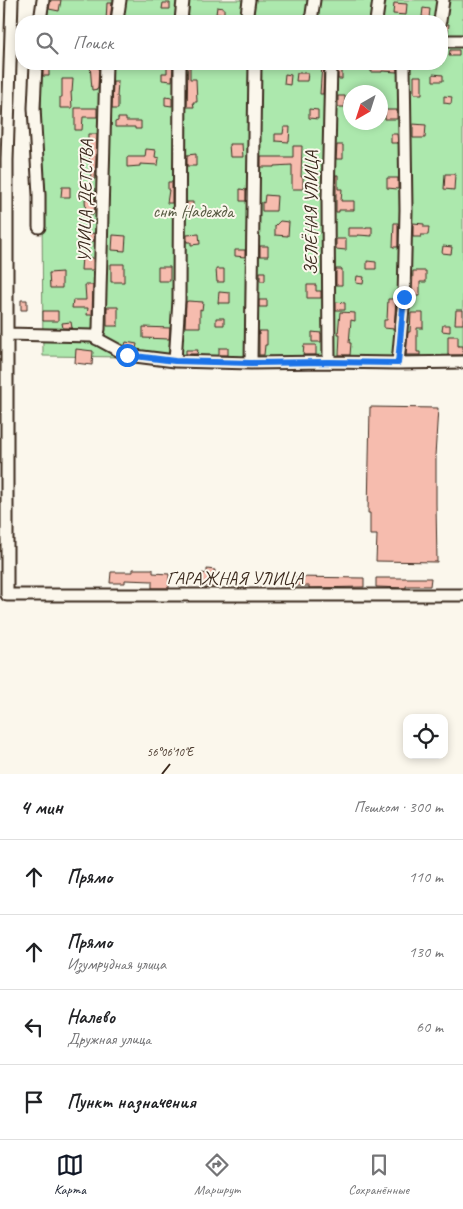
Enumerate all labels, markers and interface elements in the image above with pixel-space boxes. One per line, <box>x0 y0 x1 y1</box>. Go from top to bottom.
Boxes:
search box <box>15 15 448 70</box>
icon: search <box>33 29 61 57</box>
text: Поиск <box>73 31 113 55</box>
north arrow <box>343 85 388 130</box>
street label: УЛИЦА ДЕТСТВА <box>73 139 97 262</box>
street label: ЗЕЛЁНАЯ УЛИЦА <box>300 150 322 275</box>
park label: снт Надежда <box>153 200 235 222</box>
route end <box>393 286 416 309</box>
route start <box>116 344 139 367</box>
street label: ГАРАЖНАЯ УЛИЦА <box>167 567 304 589</box>
map controls <box>403 714 448 759</box>
button: locate <box>403 714 448 759</box>
text: 56°06'10"E <box>147 744 195 760</box>
text: 4 мин <box>20 794 63 820</box>
text: Пешком · 300 m <box>354 797 443 817</box>
icon: ahead <box>20 863 48 891</box>
text: Прямо <box>67 865 112 889</box>
text: 110 m <box>409 867 443 887</box>
text: Прямо <box>67 930 112 954</box>
icon: ahead <box>20 938 48 966</box>
text: 130 m <box>409 942 443 962</box>
text: Изумрудная улица <box>67 954 166 974</box>
text: Налево <box>67 1005 115 1029</box>
icon: left <box>20 1013 48 1041</box>
text: 60 m <box>416 1017 443 1037</box>
text: Дружная улица <box>67 1029 151 1049</box>
icon: arrive <box>20 1088 48 1116</box>
text: Пункт назначения <box>67 1090 196 1114</box>
tab: Карта <box>54 1151 86 1198</box>
tab: Маршрут <box>194 1151 240 1198</box>
tab: Сохранённые <box>348 1151 409 1198</box>

